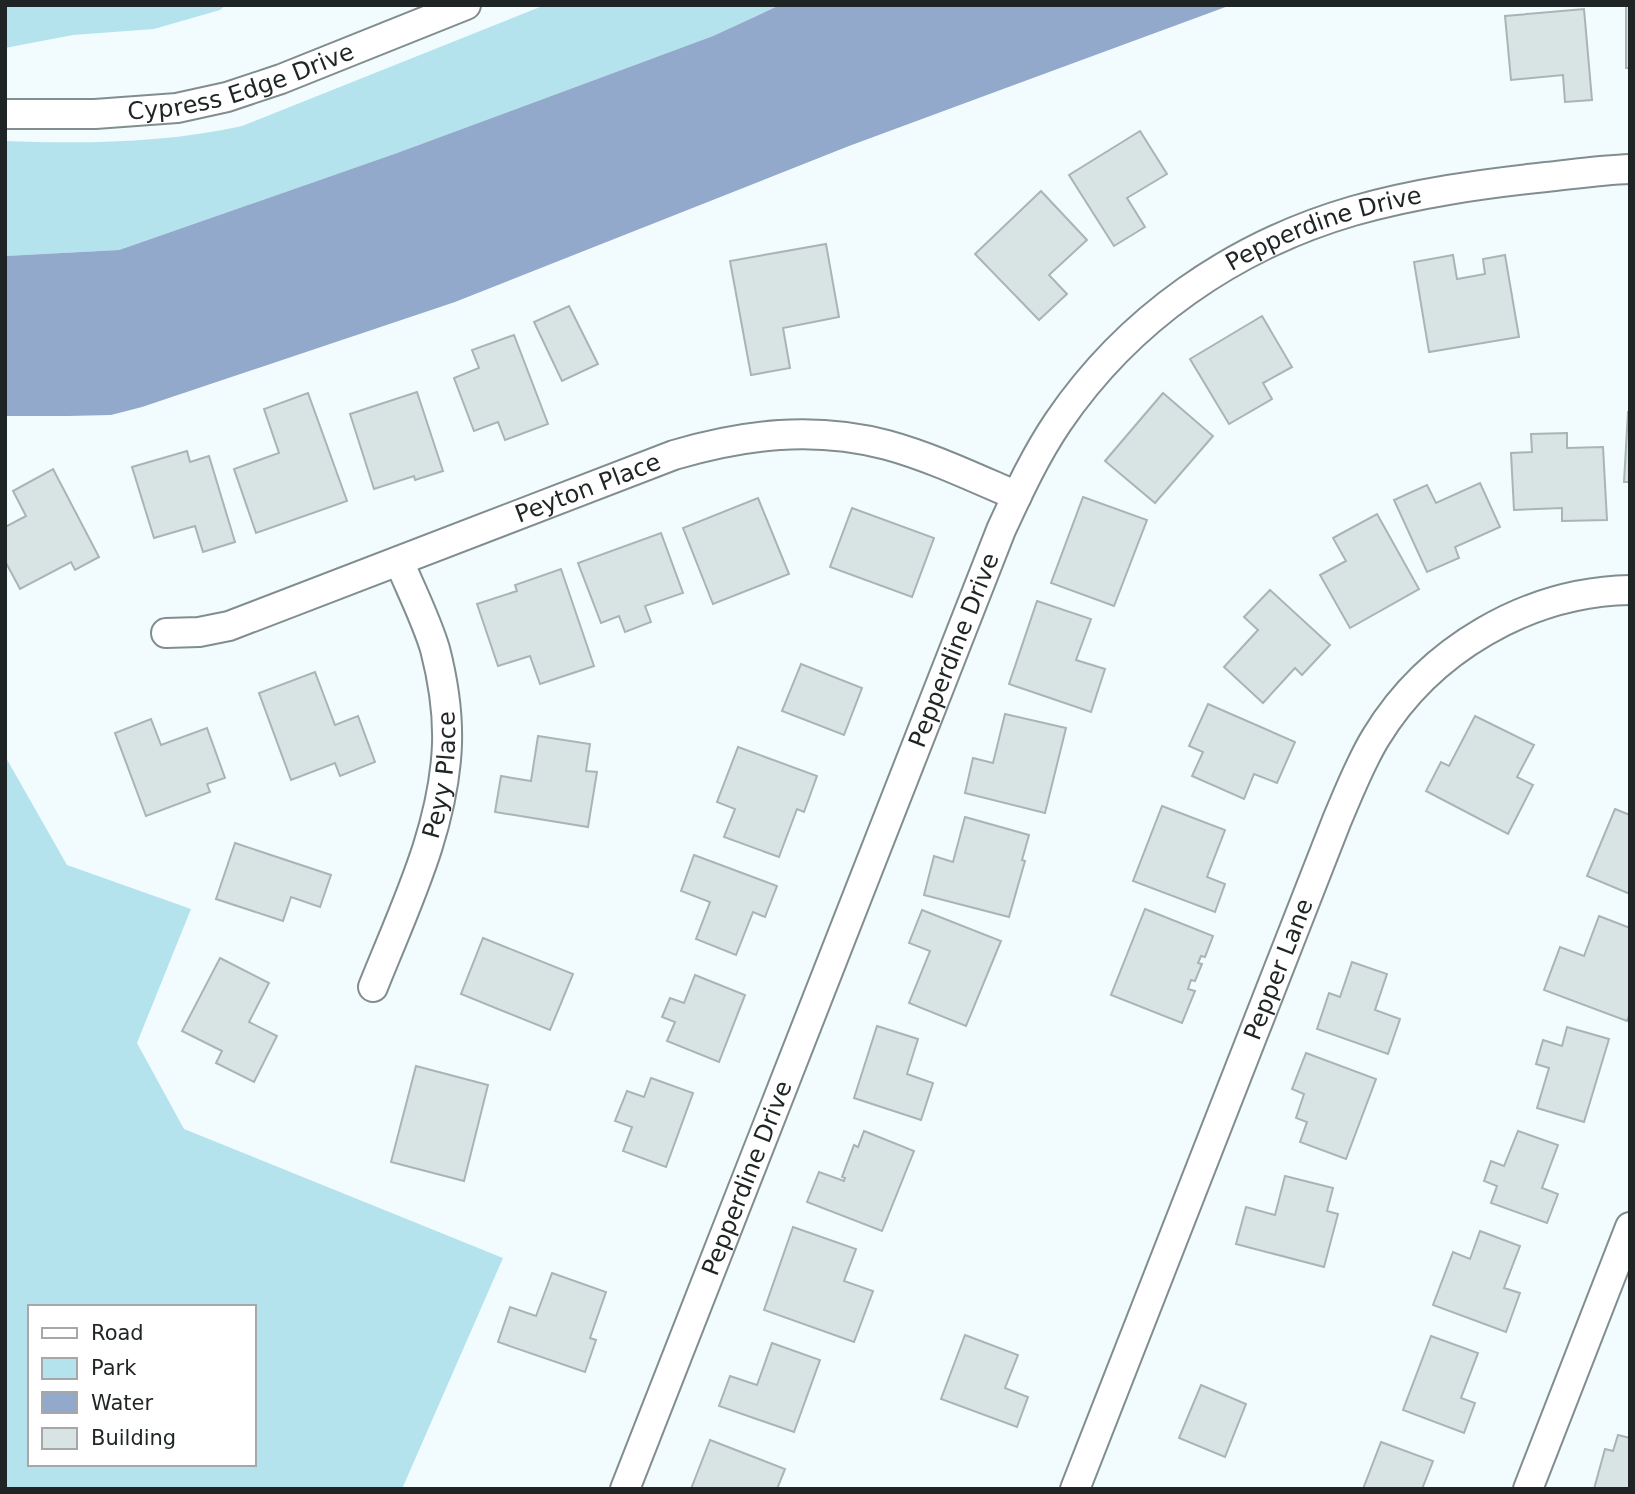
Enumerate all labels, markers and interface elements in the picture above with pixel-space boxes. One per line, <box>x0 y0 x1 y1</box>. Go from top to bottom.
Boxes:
street label: Cypress Edge Drive <box>126 37 358 126</box>
street label: Pepperdine Drive <box>1221 181 1424 277</box>
street label: Peyton Place <box>511 448 664 529</box>
street label: Pepperdine Drive <box>903 549 1005 751</box>
street label: Peyy Place <box>417 710 461 842</box>
street label: Pepper Lane <box>1238 895 1319 1044</box>
street label: Pepperdine Drive <box>696 1077 798 1279</box>
legend <box>28 1305 256 1466</box>
text: Road <box>91 1321 144 1345</box>
text: Park <box>91 1356 137 1380</box>
text: Water <box>91 1391 153 1415</box>
text: Building <box>91 1426 176 1450</box>

